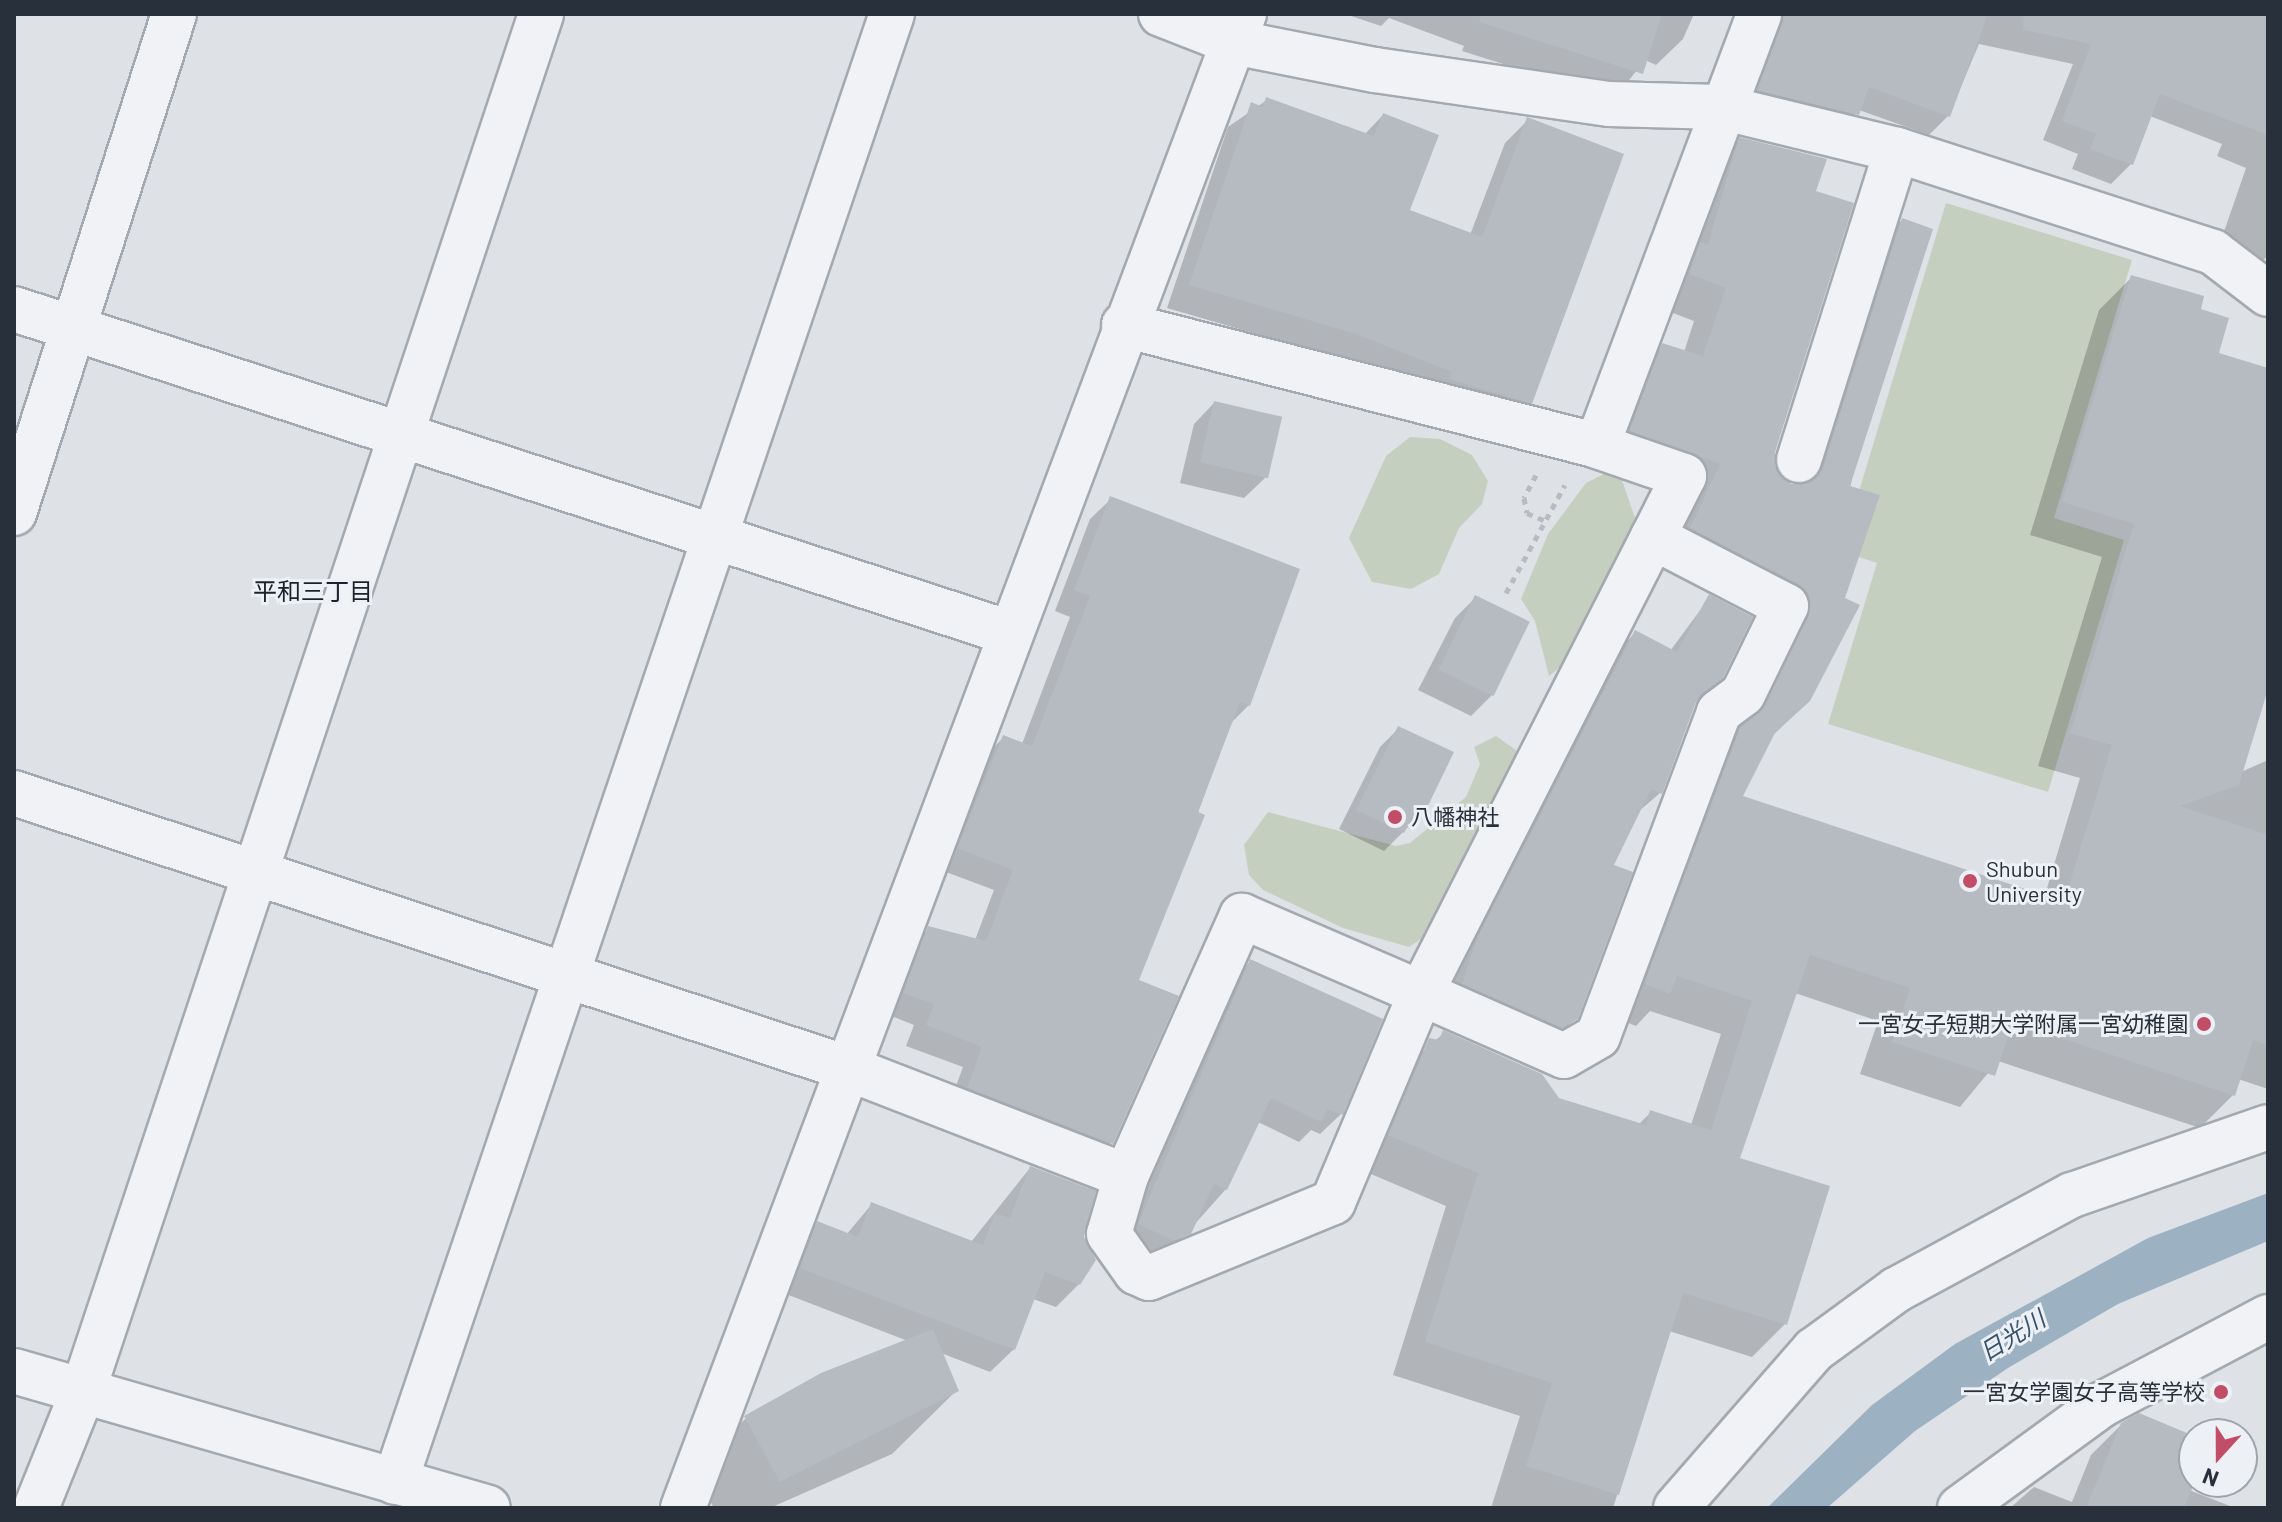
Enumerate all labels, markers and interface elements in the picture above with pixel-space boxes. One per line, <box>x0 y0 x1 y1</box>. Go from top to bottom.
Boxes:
district label: 平和三丁目 <box>253 577 373 605</box>
place label: 八幡神社 <box>1411 804 1499 830</box>
marker: 八幡神社 <box>1386 808 1404 826</box>
place label: Shubun University <box>1986 855 2082 906</box>
marker: Shubun University <box>1961 872 1979 890</box>
place label: 一宮女子短期大学附属一宮幼稚園 <box>1858 1011 2188 1037</box>
marker: 一宮女子短期大学附属一宮幼稚園 <box>2195 1015 2213 1033</box>
water label: 日光川 <box>1974 1304 2050 1366</box>
place label: 一宮女学園女子高等学校 <box>1963 1379 2205 1405</box>
marker: 一宮女学園女子高等学校 <box>2212 1383 2230 1401</box>
north arrow <box>2178 1418 2258 1498</box>
text: N <box>2199 1464 2222 1493</box>

